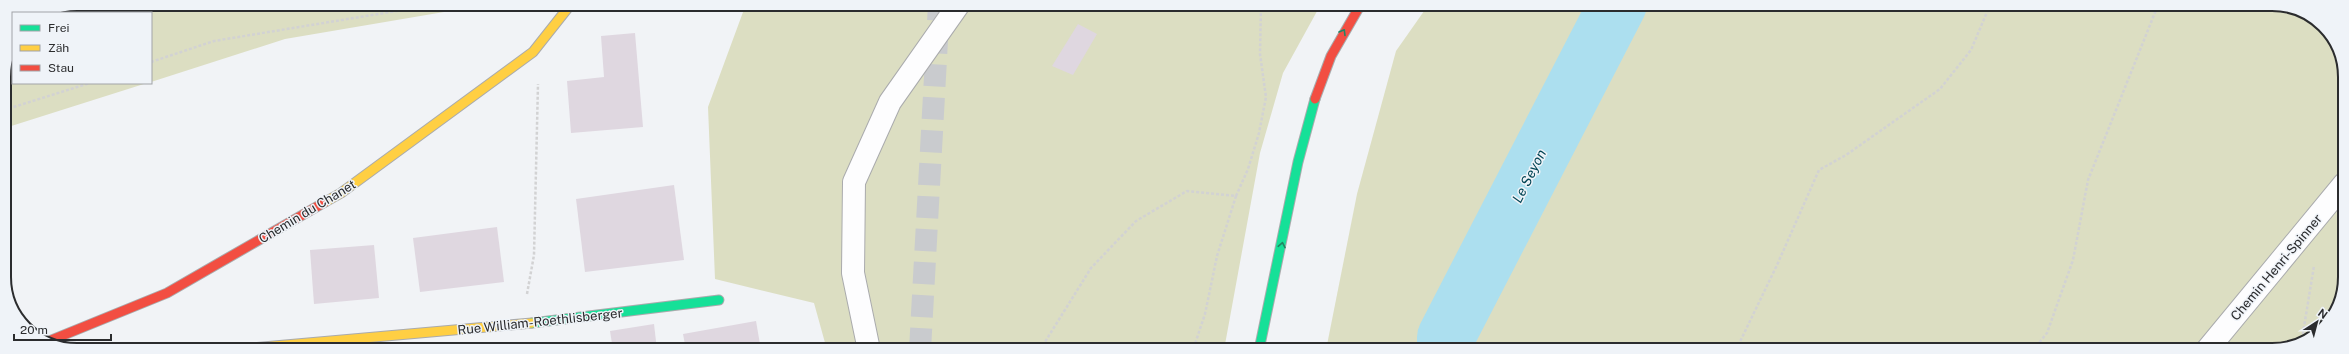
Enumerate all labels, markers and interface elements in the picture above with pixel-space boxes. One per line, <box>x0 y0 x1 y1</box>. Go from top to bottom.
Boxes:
legend <box>12 12 152 84</box>
text: Frei <box>48 21 70 35</box>
one-way arrow <box>1338 29 1345 36</box>
text: Zäh <box>48 41 69 55</box>
text: Stau <box>48 61 74 75</box>
water label: Le Seyon <box>1509 147 1549 205</box>
street label: Chemin du Chanet <box>256 177 358 246</box>
street label: Chemin Henri-Spinner <box>2228 211 2325 323</box>
one-way arrow <box>1278 242 1286 248</box>
north arrow <box>2297 302 2337 342</box>
street label: Rue William-Roethlisberger <box>457 305 623 338</box>
text: N <box>2316 307 2330 321</box>
scale bar <box>14 316 111 342</box>
text: 20 m <box>20 323 48 337</box>

